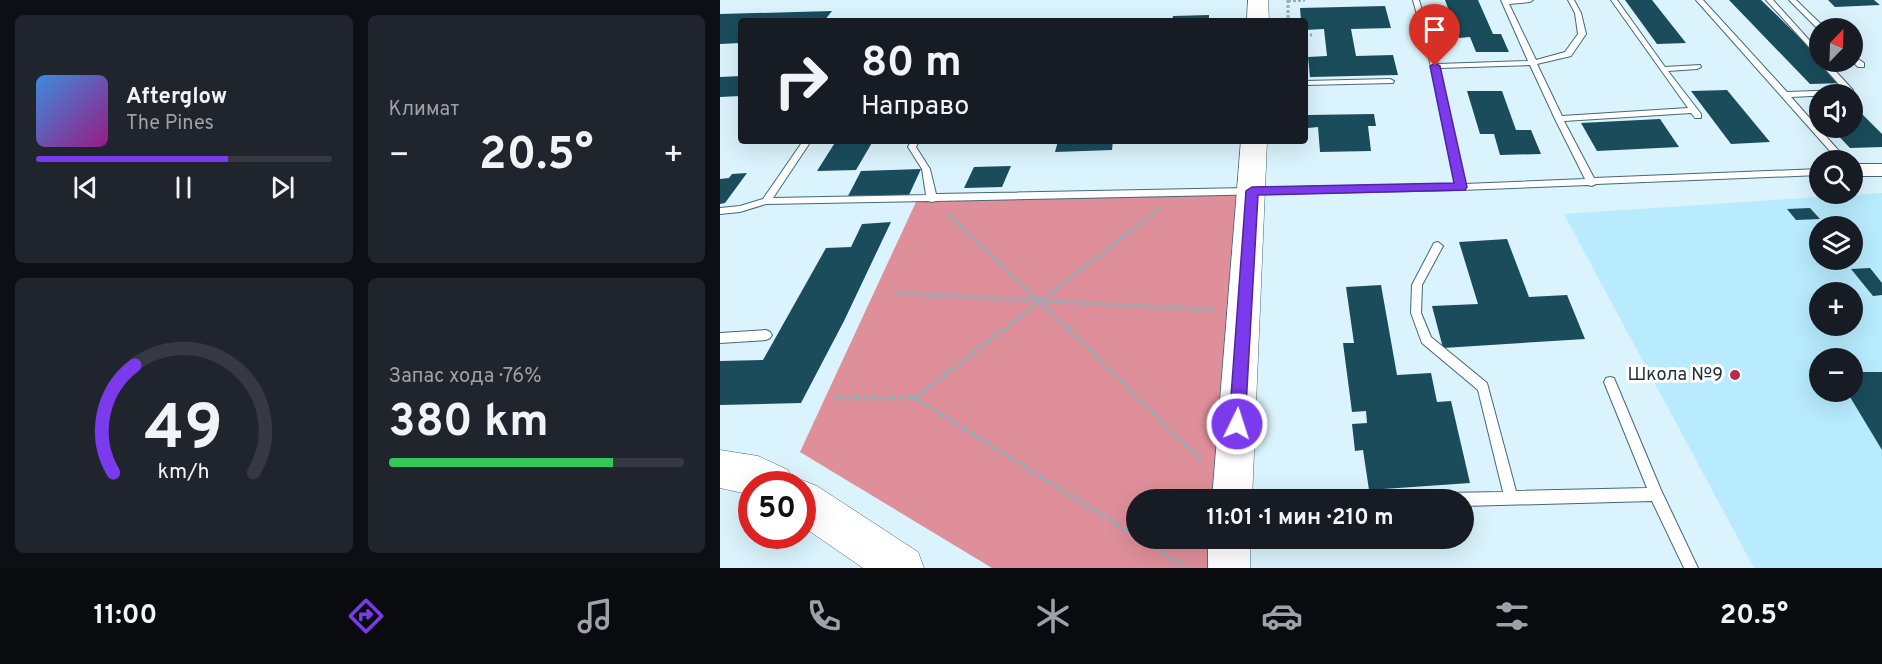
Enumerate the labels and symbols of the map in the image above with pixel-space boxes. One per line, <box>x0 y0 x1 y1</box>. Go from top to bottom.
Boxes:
pin <box>1409 4 1460 66</box>
north arrow <box>1809 18 1863 72</box>
place label: Школа №9 <box>1627 364 1723 387</box>
marker: Школа №9 <box>1728 368 1742 382</box>
position arrow <box>1205 392 1269 456</box>
speed limit sign: 50 <box>738 471 816 549</box>

